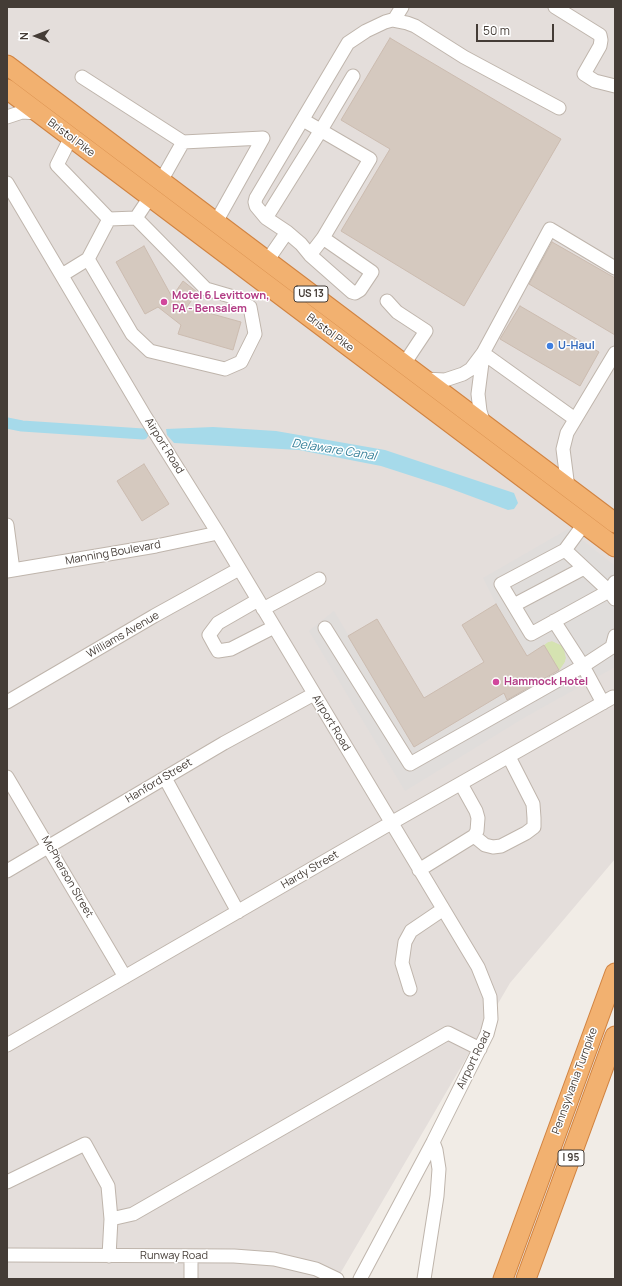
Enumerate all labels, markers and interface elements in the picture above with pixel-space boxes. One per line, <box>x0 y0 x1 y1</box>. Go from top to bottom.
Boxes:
north arrow <box>16 16 56 56</box>
scale bar <box>478 16 556 42</box>
text: 50 m <box>483 22 510 39</box>
text: N <box>16 32 31 40</box>
street label: Bristol Pike <box>45 116 97 160</box>
road number: US 13 <box>294 286 328 302</box>
place label: Motel 6 Levittown, PA - Bensalem <box>172 289 270 315</box>
marker: Motel 6 Levittown, PA - Bensalem <box>159 297 169 307</box>
street label: Bristol Pike <box>304 311 356 355</box>
place label: U-Haul <box>558 339 595 353</box>
marker: U-Haul <box>545 341 555 351</box>
street label: Airport Road <box>142 416 186 476</box>
water label: Delaware Canal <box>291 436 377 464</box>
street label: Manning Boulevard <box>64 538 162 568</box>
street label: Williams Avenue <box>84 609 162 661</box>
place label: Hammock Hotel <box>504 675 588 689</box>
marker: Hammock Hotel <box>491 677 501 687</box>
street label: Airport Road <box>309 693 353 753</box>
street label: Hanford Street <box>123 756 195 806</box>
street label: McPherson Street <box>38 834 96 920</box>
street label: Hardy Street <box>279 848 341 892</box>
street label: Pennsylvania Turnpike <box>550 1026 600 1136</box>
street label: Airport Road <box>454 1029 494 1091</box>
road number: I 95 <box>558 1150 584 1166</box>
street label: Runway Road <box>140 1249 208 1263</box>

